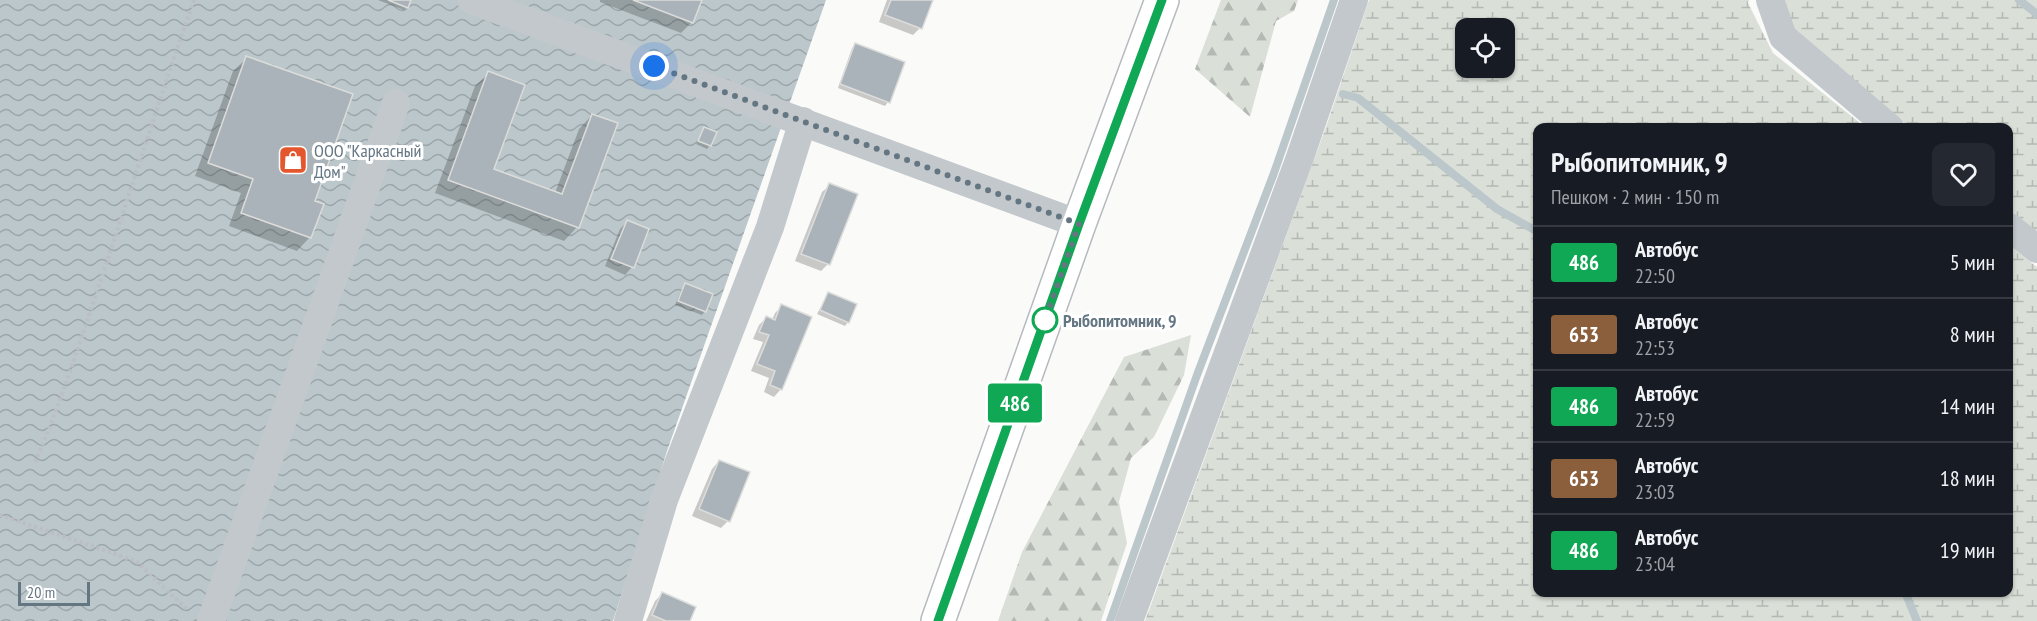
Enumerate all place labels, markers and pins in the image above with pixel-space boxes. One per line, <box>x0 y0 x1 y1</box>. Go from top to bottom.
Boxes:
place label: ООО "Каркасный Дом" <box>314 139 421 183</box>
shop icon: ООО "Каркасный Дом" <box>277 144 309 176</box>
marker: Рыбопитомник, 9 <box>1032 307 1058 333</box>
place label: Рыбопитомник, 9 <box>1063 309 1177 332</box>

